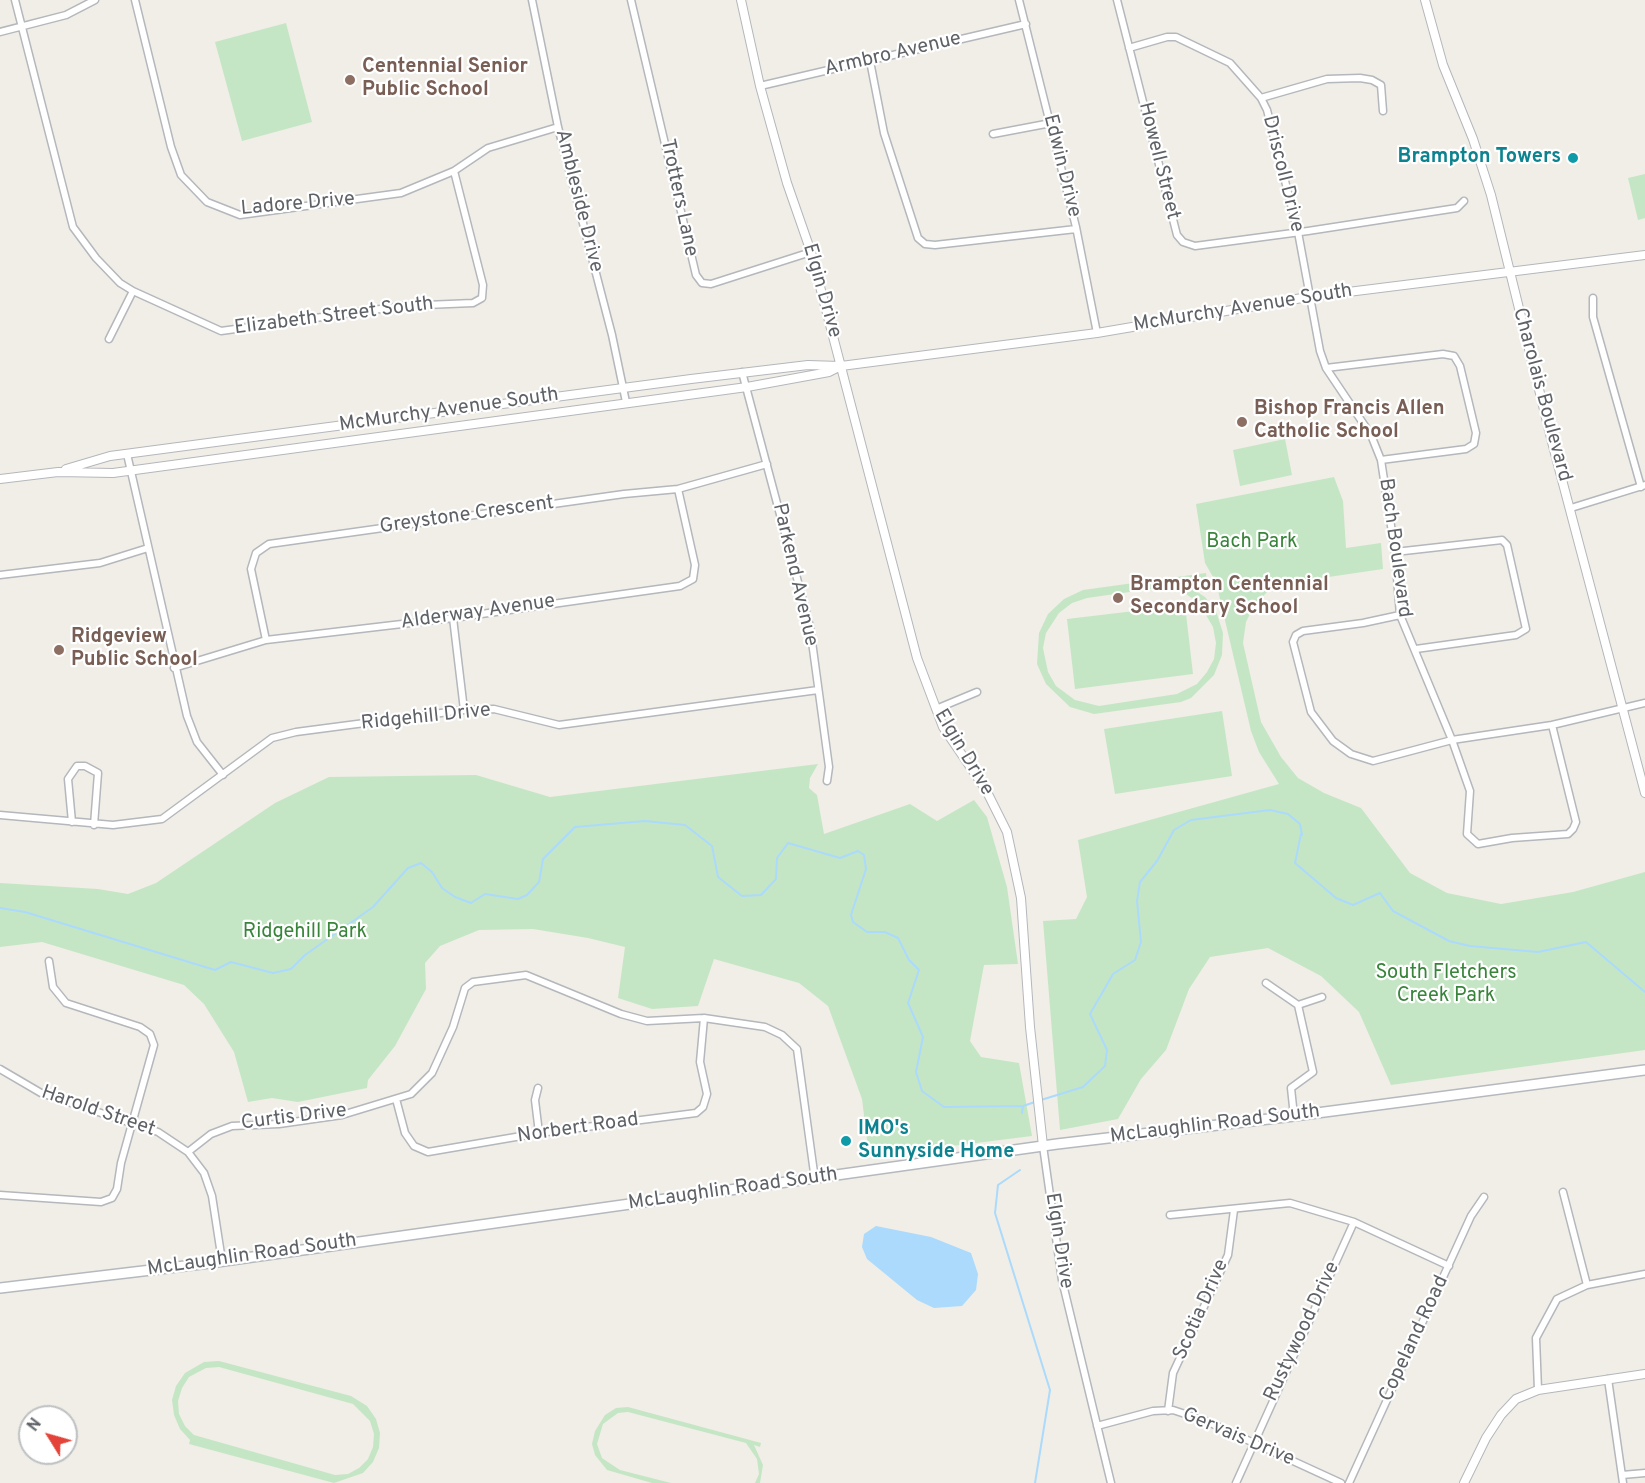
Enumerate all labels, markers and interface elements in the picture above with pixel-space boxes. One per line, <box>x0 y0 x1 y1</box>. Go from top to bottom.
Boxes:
street label: Armbro Avenue <box>822 28 964 82</box>
place label: Centennial Senior Public School <box>362 56 528 103</box>
marker: Centennial Senior Public School <box>343 73 357 87</box>
street label: Howell Street <box>1132 100 1184 222</box>
street label: Edwin Drive <box>1037 112 1085 220</box>
street label: Driscoll Drive <box>1256 113 1308 235</box>
street label: Ambleside Drive <box>549 127 607 275</box>
street label: Trotters Lane <box>654 137 702 259</box>
place label: Brampton Towers <box>1398 146 1561 170</box>
marker: Brampton Towers <box>1566 151 1580 165</box>
street label: Ladore Drive <box>240 188 356 222</box>
street label: Elgin Drive <box>796 241 846 341</box>
street label: McMurchy Avenue South <box>1132 280 1354 338</box>
street label: Elizabeth Street South <box>233 293 435 341</box>
street label: Charolais Boulevard <box>1506 305 1576 485</box>
street label: McMurchy Avenue South <box>338 384 560 438</box>
place label: Bishop Francis Allen Catholic School <box>1254 398 1445 445</box>
marker: Bishop Francis Allen Catholic School <box>1235 415 1249 429</box>
street label: Bach Boulevard <box>1372 477 1416 619</box>
street label: Greystone Crescent <box>378 492 556 540</box>
street label: Parkend Avenue <box>766 501 822 649</box>
park label: Bach Park <box>1206 531 1298 555</box>
place label: Brampton Centennial Secondary School <box>1130 574 1329 621</box>
street label: Alderway Avenue <box>399 590 557 636</box>
marker: Brampton Centennial Secondary School <box>1111 591 1125 605</box>
place label: Ridgeview Public School <box>71 626 198 673</box>
marker: Ridgeview Public School <box>52 643 66 657</box>
street label: Ridgehill Drive <box>360 699 492 737</box>
street label: Elgin Drive <box>928 705 998 801</box>
park label: Ridgehill Park <box>243 921 367 945</box>
park label: South Fletchers Creek Park <box>1375 962 1517 1009</box>
street label: Harold Street <box>38 1081 158 1143</box>
street label: Curtis Drive <box>240 1100 348 1136</box>
street label: McLaughlin Road South <box>1109 1100 1321 1150</box>
street label: Norbert Road <box>516 1109 640 1149</box>
place label: IMO's Sunnyside Home <box>858 1118 1014 1165</box>
marker: IMO's Sunnyside Home <box>839 1134 853 1148</box>
street label: McLaughlin Road South <box>627 1163 839 1217</box>
street label: Elgin Drive <box>1039 1191 1077 1291</box>
street label: McLaughlin Road South <box>146 1229 358 1283</box>
street label: Scotia Drive <box>1169 1256 1235 1364</box>
street label: Rustywood Drive <box>1260 1258 1346 1406</box>
street label: Copeland Road <box>1375 1272 1455 1406</box>
street label: Gervais Drive <box>1178 1404 1298 1472</box>
north arrow <box>18 1405 78 1465</box>
text: N <box>24 1415 47 1436</box>

